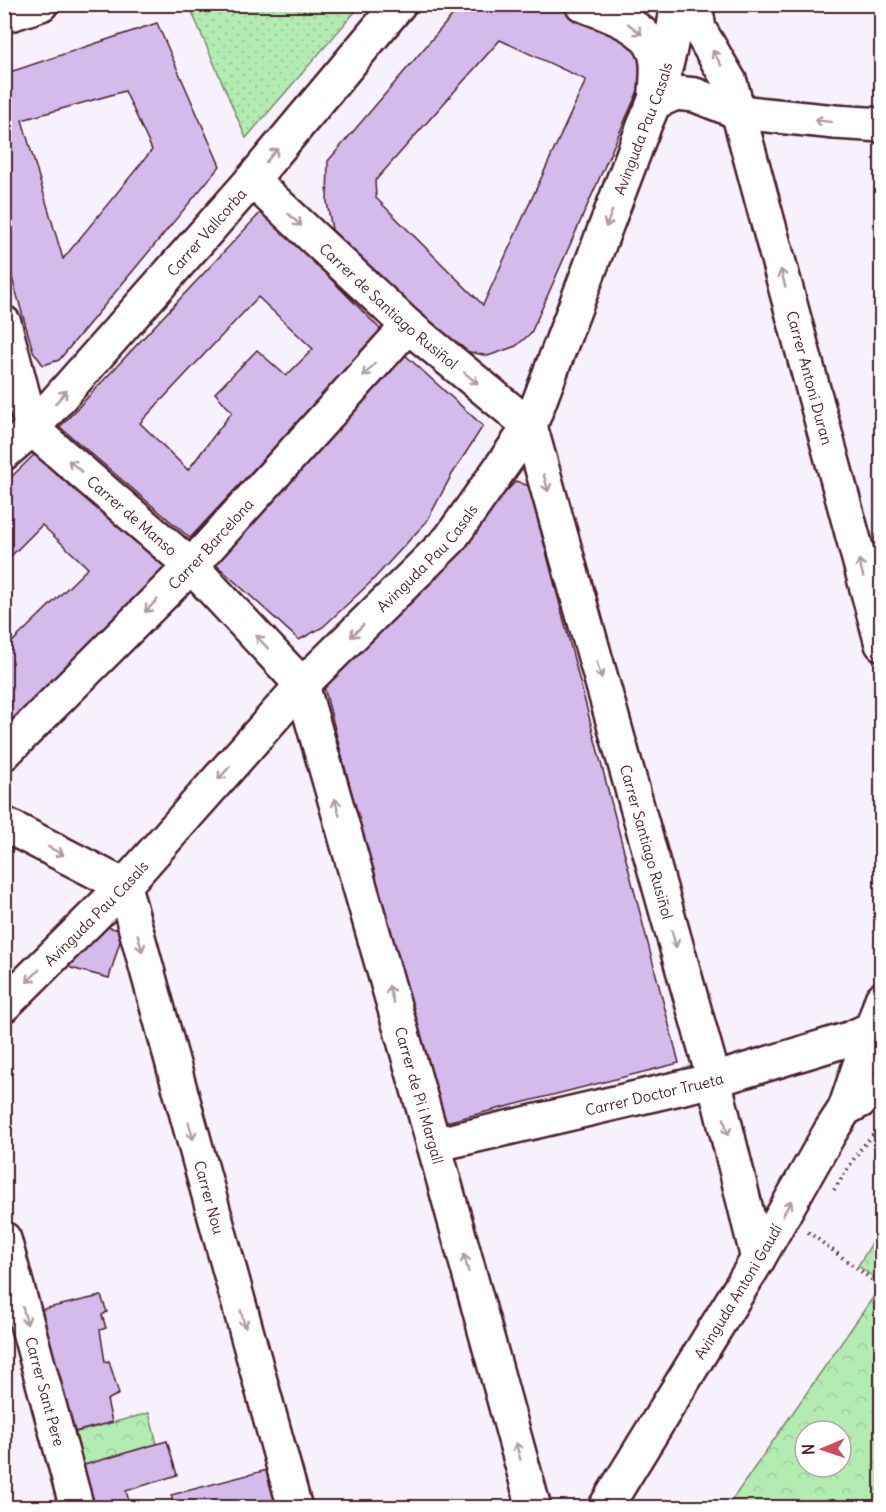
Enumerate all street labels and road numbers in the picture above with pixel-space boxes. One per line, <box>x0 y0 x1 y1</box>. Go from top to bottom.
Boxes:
street label: Avinguda Pau Casals <box>609 60 676 198</box>
street label: Carrer Vallcorba <box>162 184 250 280</box>
street label: Carrer de Santiago Rusiñol <box>316 239 462 373</box>
street label: Carrer Antoni Duran <box>783 309 837 447</box>
street label: Carrer de Manso <box>83 471 181 559</box>
street label: Carrer Barcelona <box>164 494 257 593</box>
street label: Avinguda Pau Casals <box>372 500 481 616</box>
street label: Carrer Santiago Rusiñol <box>616 762 678 921</box>
street label: Avinguda Pau Casals <box>40 856 152 970</box>
street label: Carrer de Pi i Margall <box>391 1025 448 1166</box>
street label: Carrer Doctor Trueta <box>583 1068 726 1119</box>
street label: Carrer Nou <box>190 1159 229 1236</box>
street label: Avinguda Antoni Gaudí <box>689 1220 786 1362</box>
street label: Carrer Sant Pere <box>21 1335 69 1448</box>

